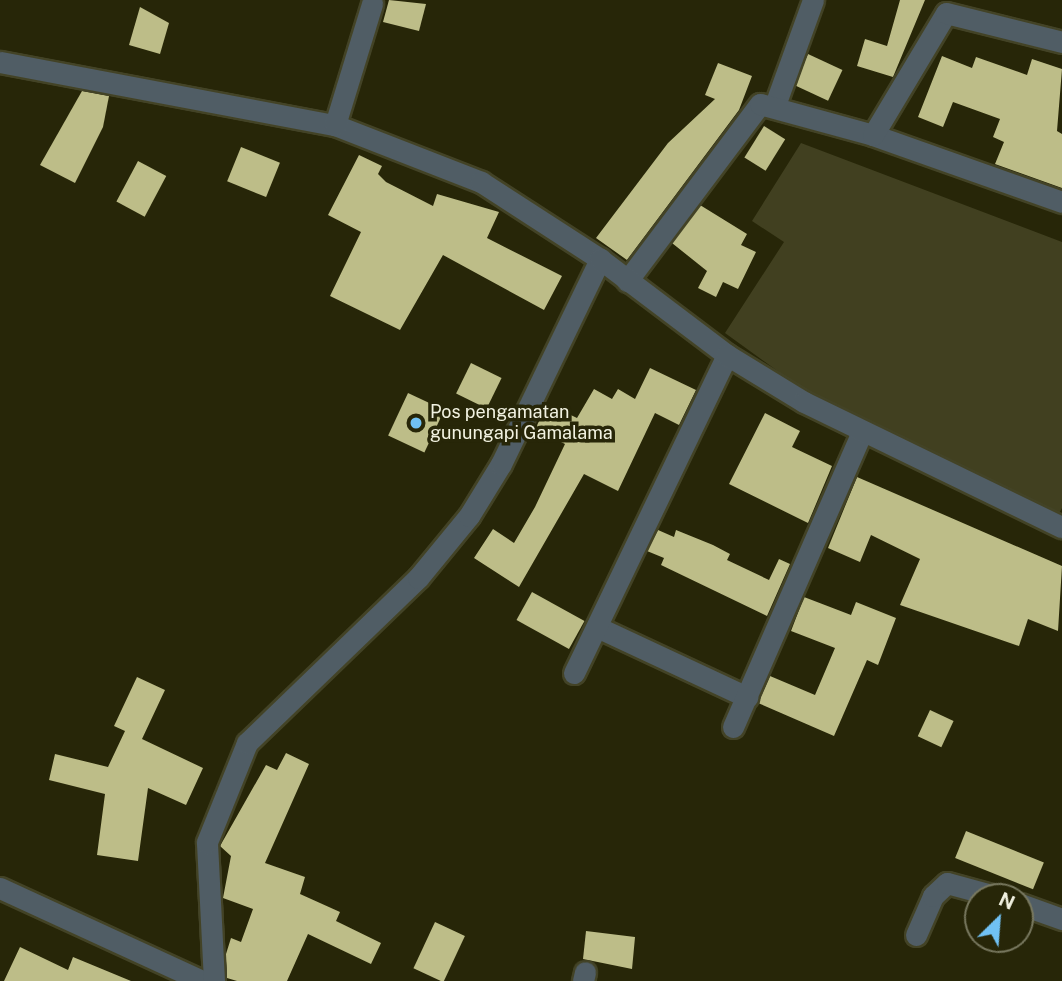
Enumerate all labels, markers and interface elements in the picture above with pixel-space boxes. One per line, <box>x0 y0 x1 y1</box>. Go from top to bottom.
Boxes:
place label: Pos pengamatan gunungapi Gamalama <box>430 402 613 444</box>
marker: Pos pengamatan gunungapi Gamalama <box>408 415 424 431</box>
north arrow <box>964 883 1034 953</box>
text: N <box>996 888 1018 914</box>

